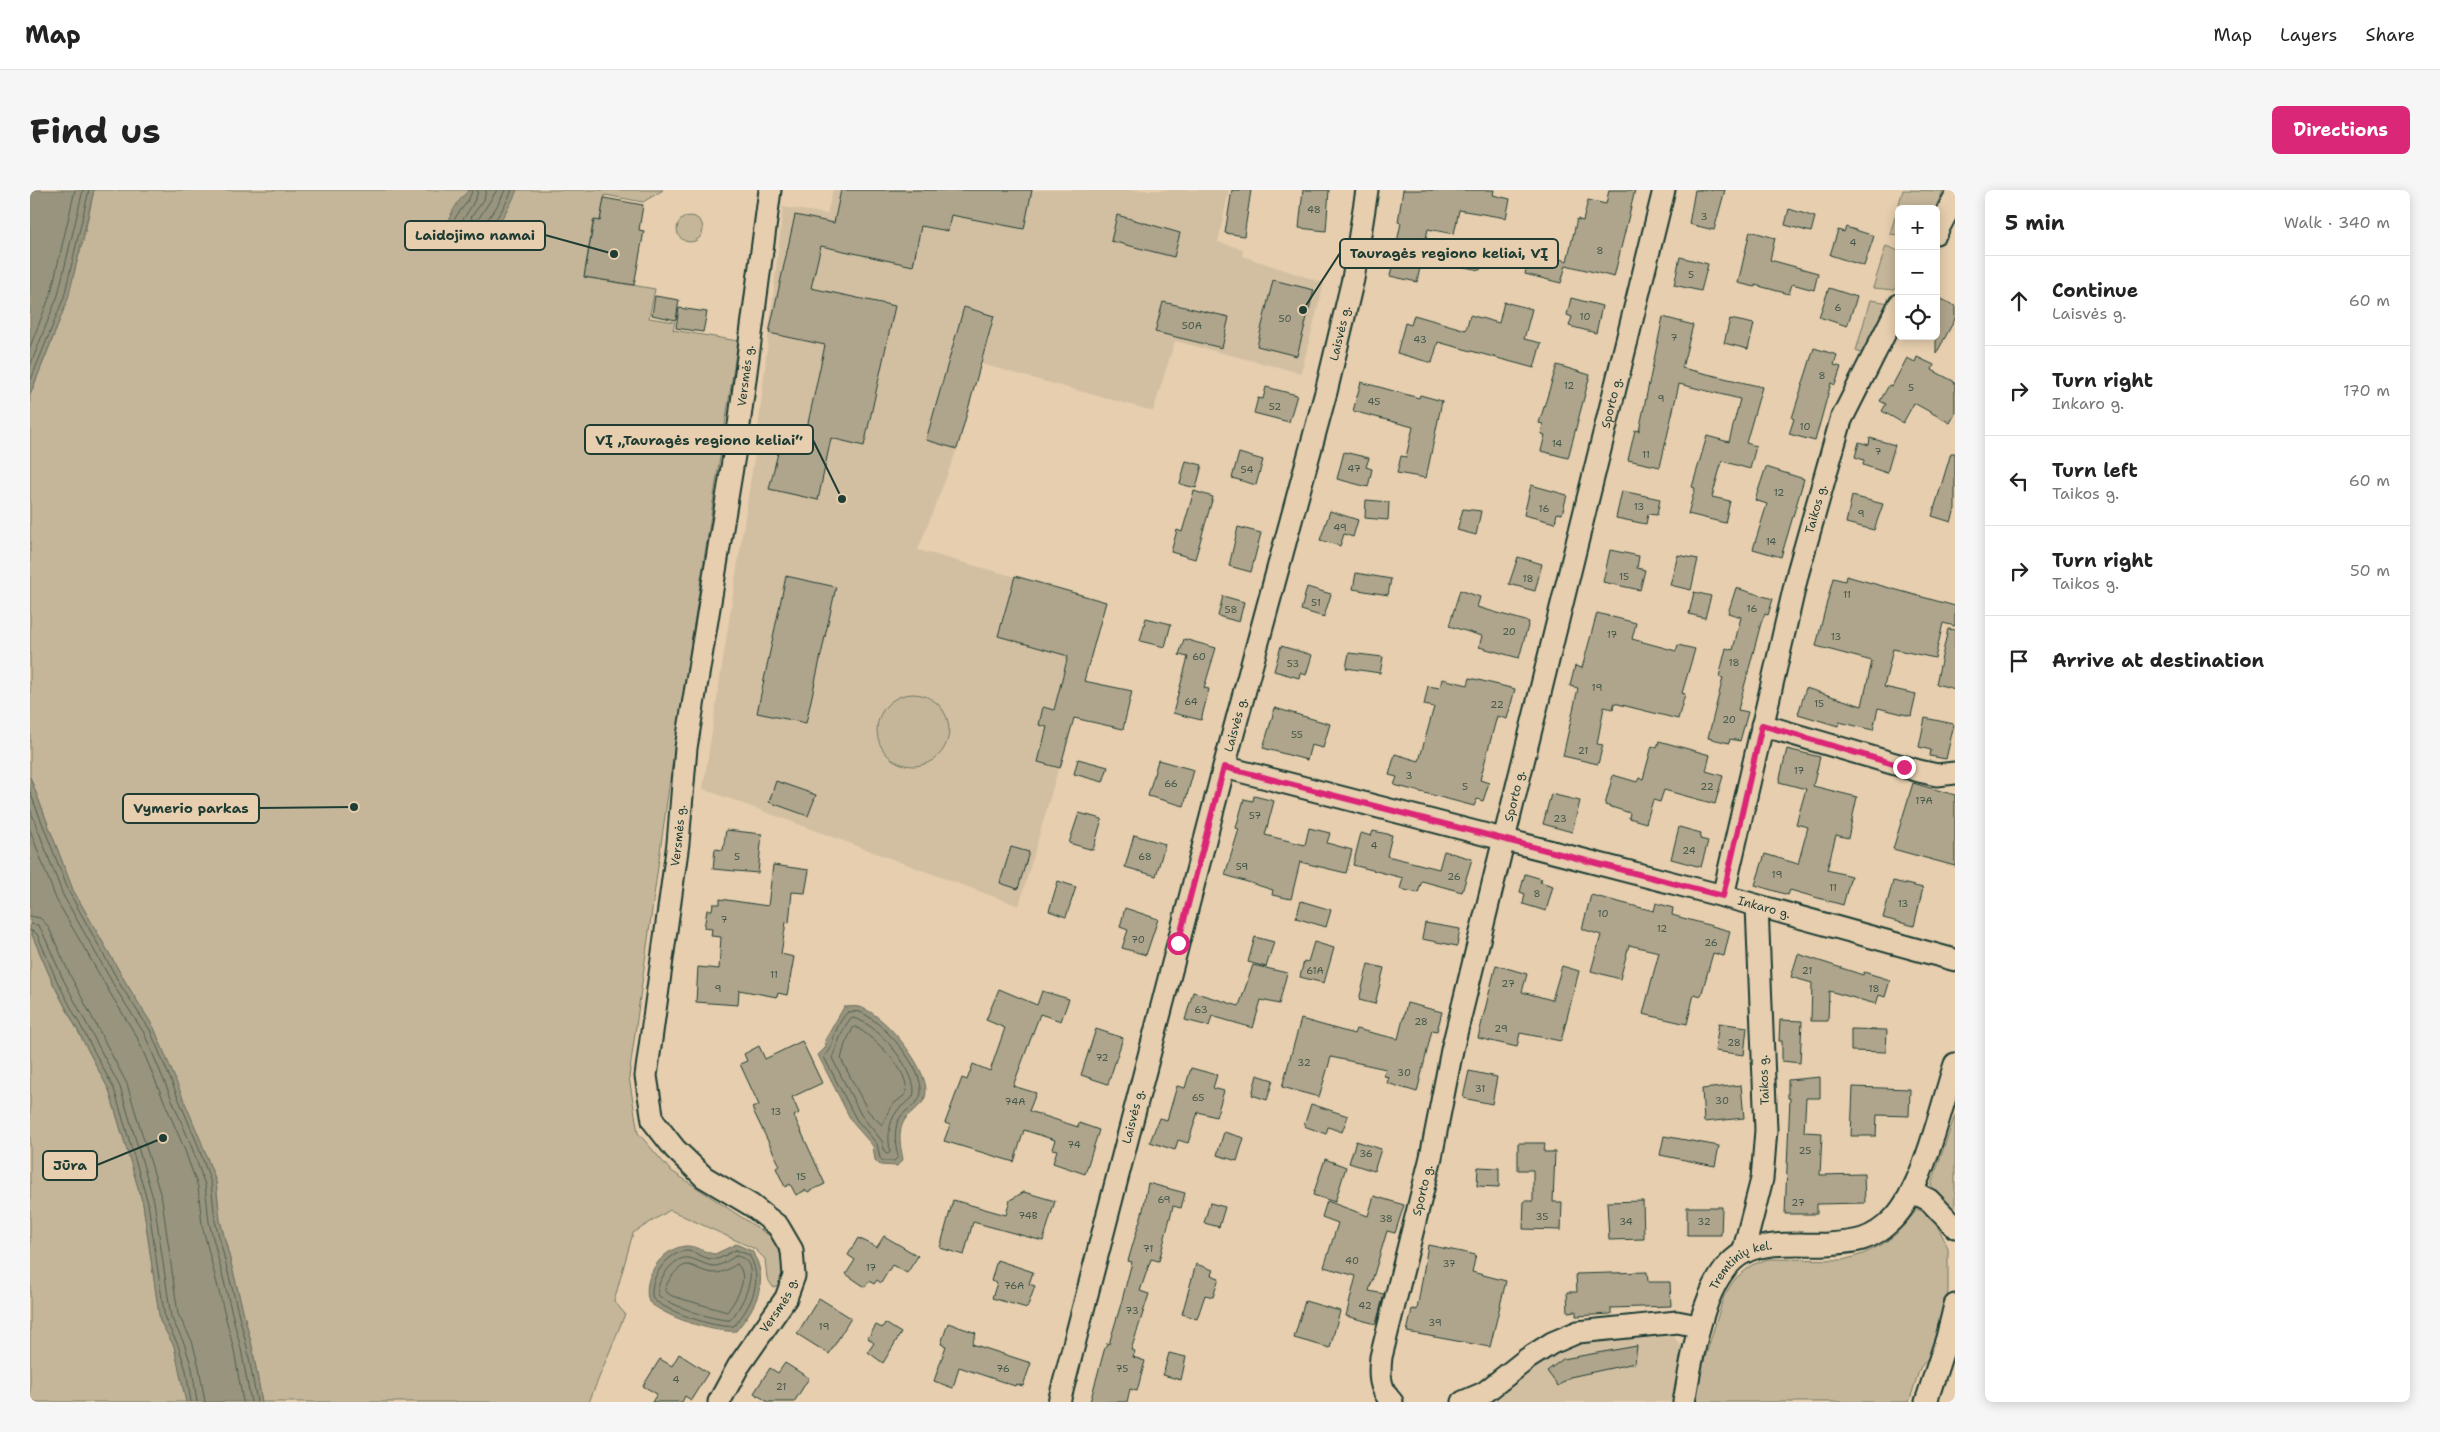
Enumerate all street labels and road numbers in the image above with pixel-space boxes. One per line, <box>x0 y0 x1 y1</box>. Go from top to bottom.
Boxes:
street label: Laisvės g. <box>1326 304 1354 362</box>
street label: Versmės g. <box>734 344 757 408</box>
street label: Sporto g. <box>1598 376 1626 430</box>
street label: Taikos g. <box>1801 483 1830 535</box>
street label: Laisvės g. <box>1220 696 1251 754</box>
street label: Sporto g. <box>1501 769 1529 823</box>
street label: Versmės g. <box>667 804 689 868</box>
street label: Inkaro g. <box>1736 892 1792 922</box>
street label: Taikos g. <box>1755 1055 1773 1105</box>
street label: Laisvės g. <box>1118 1087 1148 1146</box>
street label: Sporto g. <box>1409 1163 1437 1218</box>
street label: Tremtinių kel. <box>1706 1237 1773 1293</box>
street label: Versmės g. <box>756 1275 801 1336</box>

